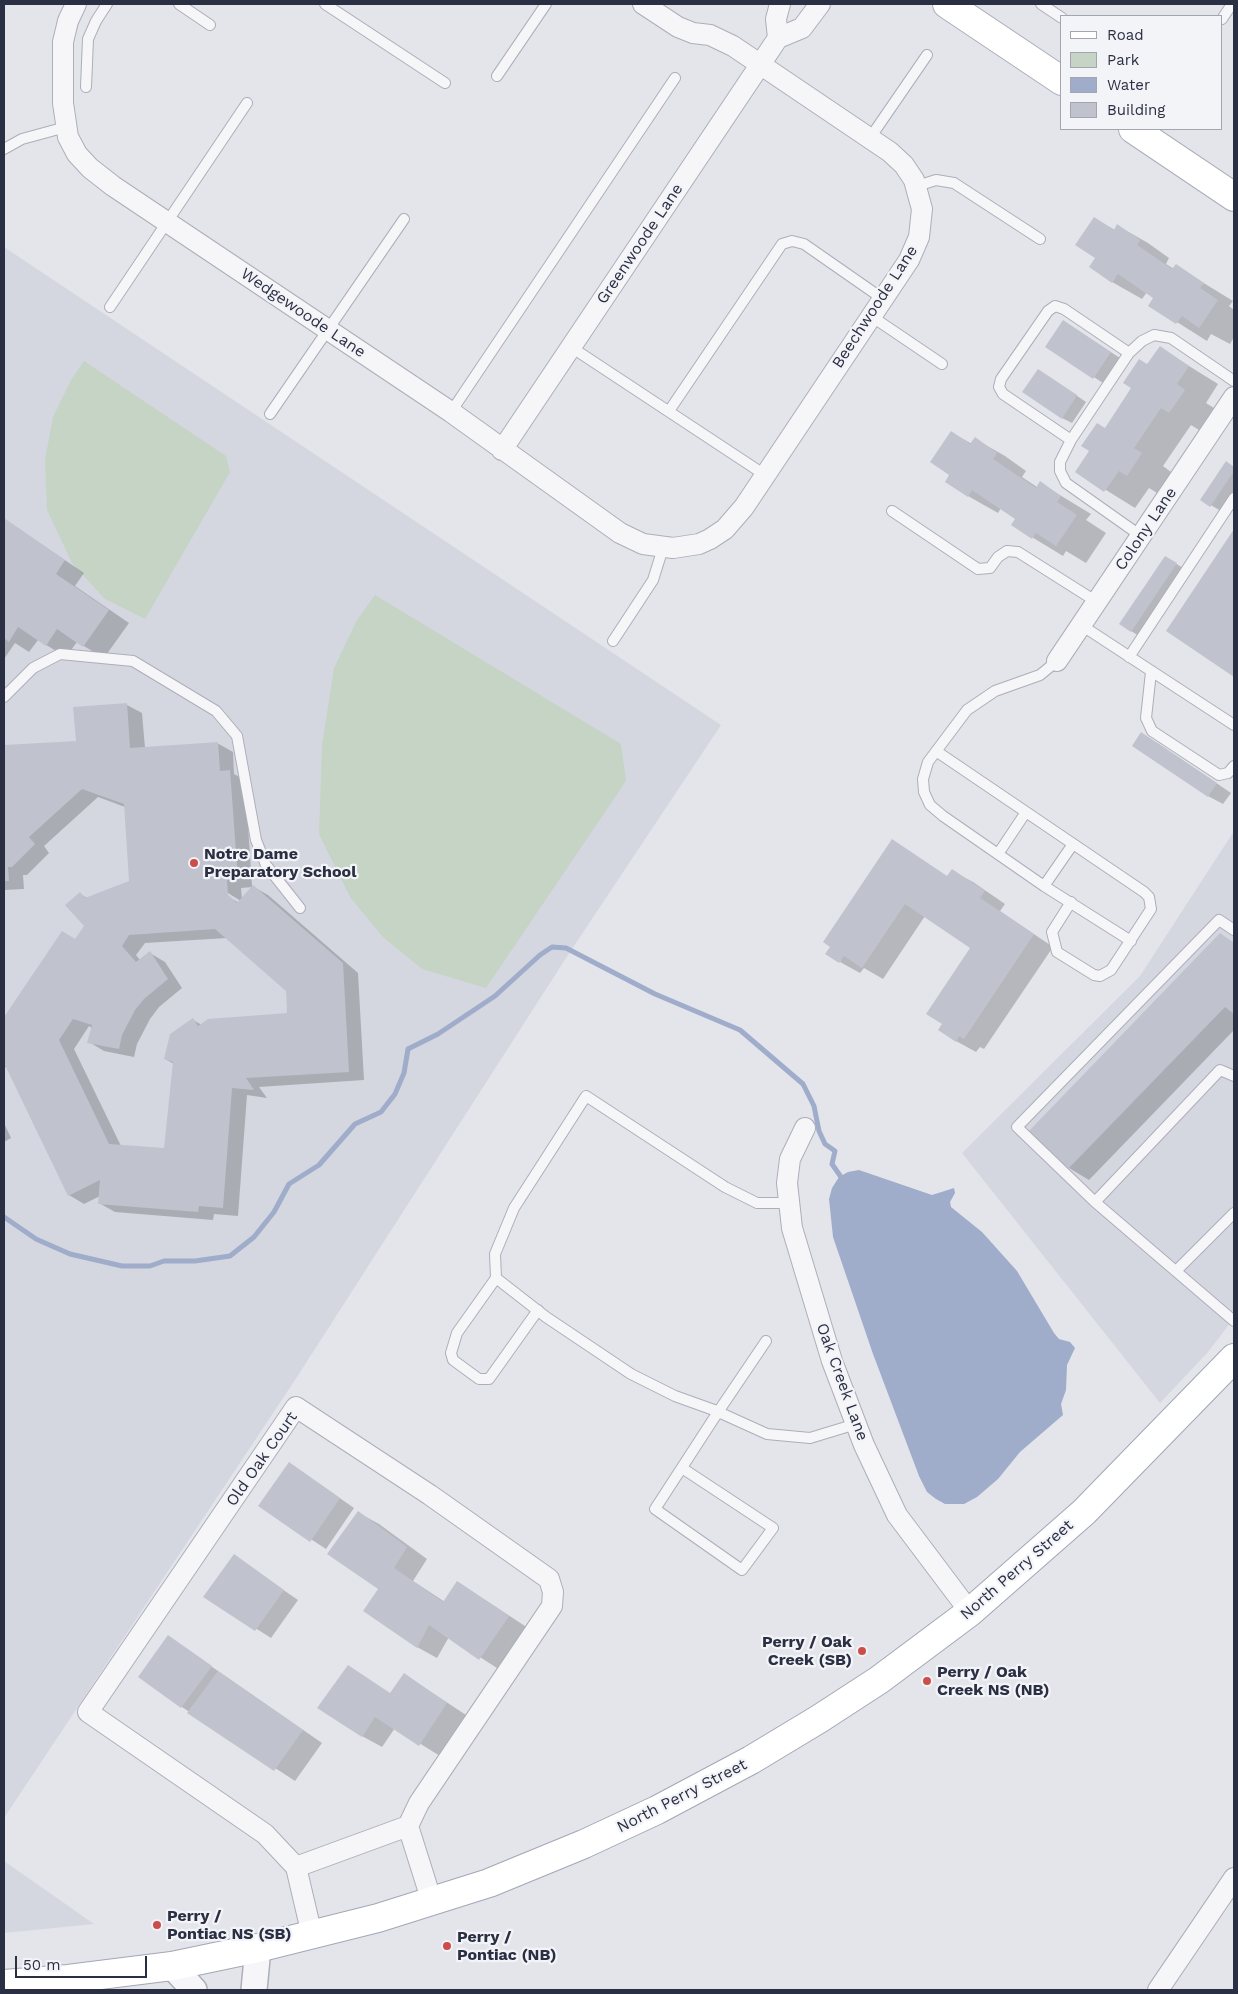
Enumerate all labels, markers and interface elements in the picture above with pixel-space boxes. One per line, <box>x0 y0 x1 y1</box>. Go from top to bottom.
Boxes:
legend <box>1060 15 1223 130</box>
text: Road <box>1107 26 1144 44</box>
text: Park <box>1107 51 1139 69</box>
text: Water <box>1107 76 1150 94</box>
text: Building <box>1107 101 1165 119</box>
street label: Greenwoode Lane <box>593 180 687 308</box>
street label: Beechwoode Lane <box>828 242 922 372</box>
street label: Wedgewoode Lane <box>237 264 369 362</box>
street label: Colony Lane <box>1111 484 1181 574</box>
place label: Notre Dame Preparatory School <box>204 844 356 882</box>
marker: Notre Dame Preparatory School <box>188 857 200 869</box>
street label: Oak Creek Lane <box>812 1321 872 1443</box>
street label: Old Oak Court <box>222 1408 302 1510</box>
street label: North Perry Street <box>957 1516 1077 1624</box>
place label: Perry / Oak Creek (SB) <box>762 1632 852 1670</box>
marker: Perry / Oak Creek (SB) <box>856 1645 868 1657</box>
place label: Perry / Oak Creek NS (NB) <box>937 1662 1050 1700</box>
marker: Perry / Oak Creek NS (NB) <box>921 1675 933 1687</box>
street label: North Perry Street <box>614 1755 750 1837</box>
place label: Perry / Pontiac NS (SB) <box>167 1906 292 1944</box>
marker: Perry / Pontiac NS (SB) <box>151 1919 163 1931</box>
place label: Perry / Pontiac (NB) <box>457 1927 556 1965</box>
marker: Perry / Pontiac (NB) <box>441 1940 453 1952</box>
scale bar <box>18 1946 150 1978</box>
text: 50 m <box>23 1956 60 1974</box>

